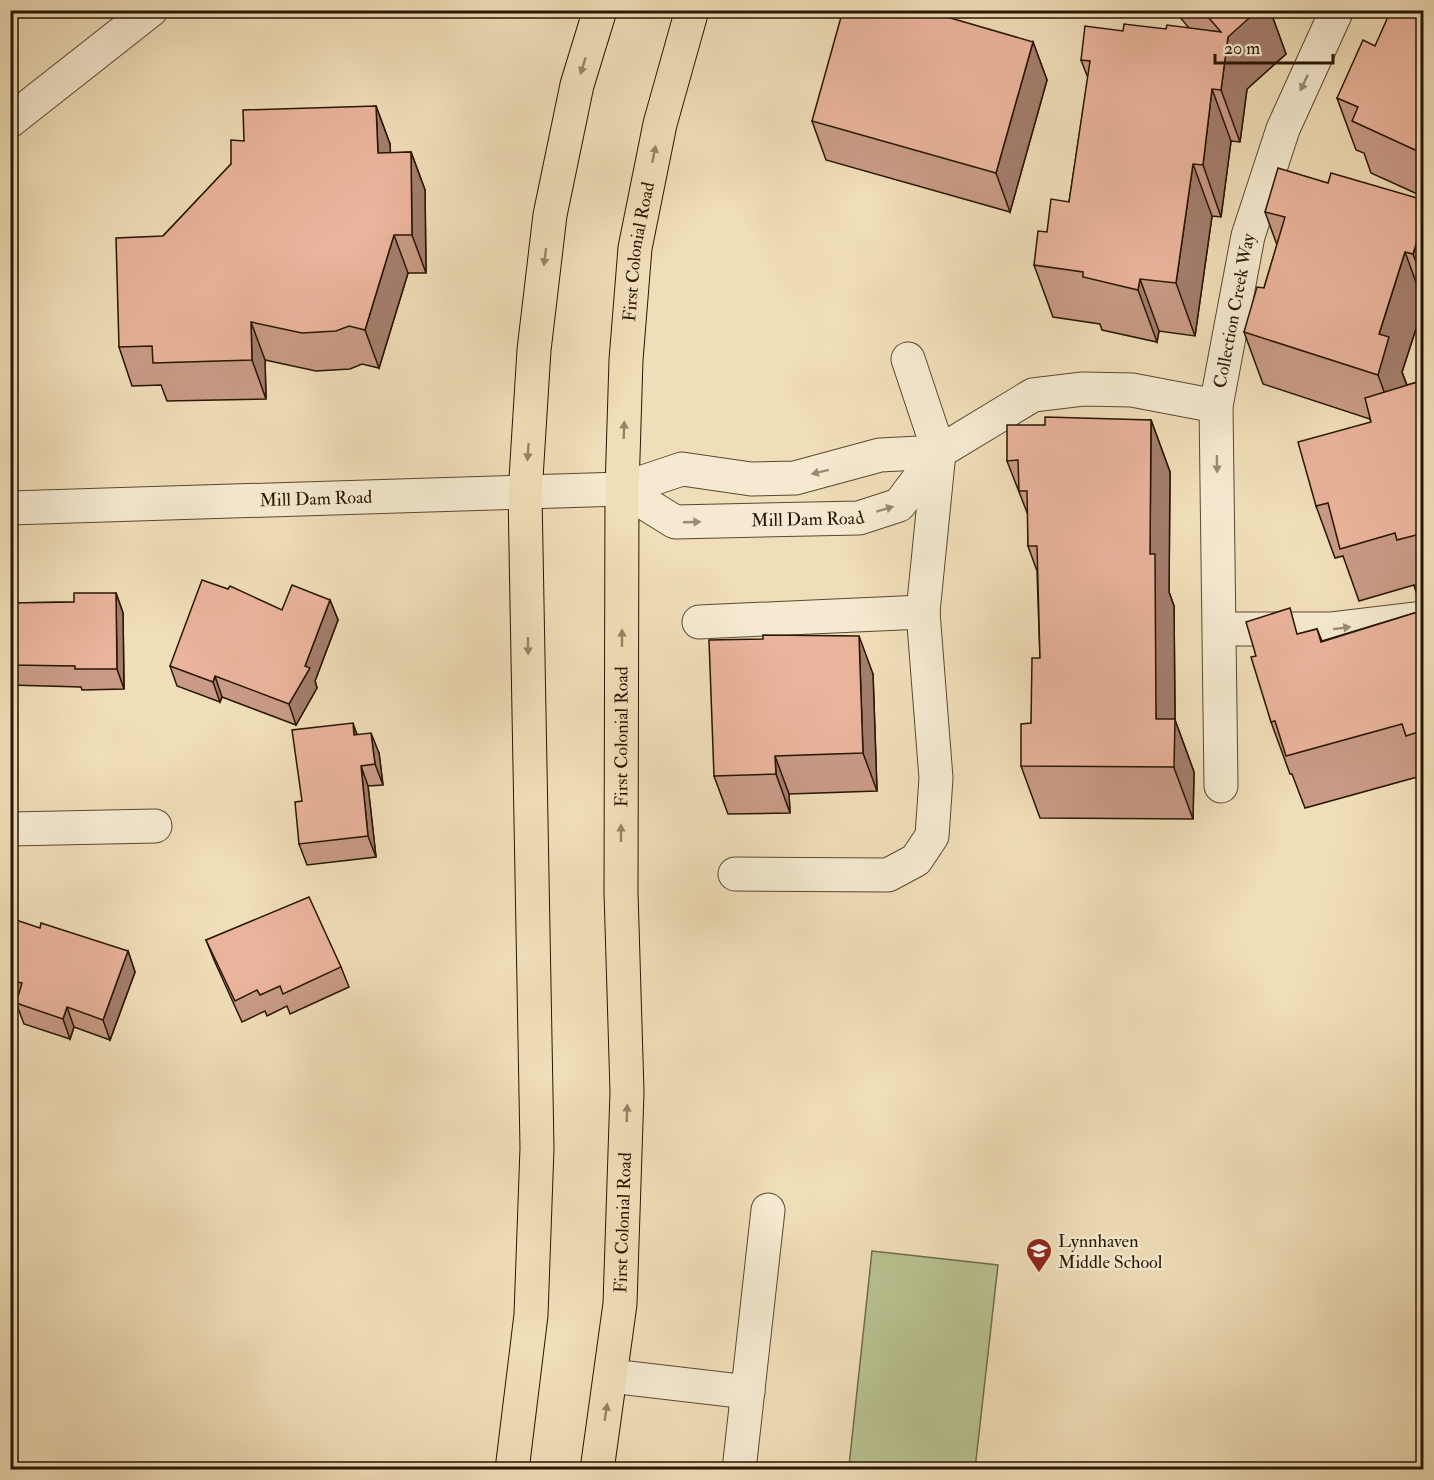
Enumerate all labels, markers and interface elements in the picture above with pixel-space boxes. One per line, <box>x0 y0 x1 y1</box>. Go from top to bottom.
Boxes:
scale bar <box>1215 27 1334 65</box>
text: 20 m <box>1224 37 1260 60</box>
one-way arrow <box>578 57 587 75</box>
one-way arrow <box>1299 74 1309 92</box>
one-way arrow <box>650 144 659 163</box>
street label: First Colonial Road <box>618 180 660 322</box>
street label: Collection Creek Way <box>1209 230 1260 390</box>
one-way arrow <box>540 248 550 267</box>
one-way arrow <box>619 421 628 440</box>
one-way arrow <box>523 442 532 461</box>
one-way arrow <box>1213 455 1222 474</box>
one-way arrow <box>810 468 829 478</box>
street label: Mill Dam Road <box>259 486 373 512</box>
one-way arrow <box>877 504 895 514</box>
street label: Mill Dam Road <box>751 506 868 532</box>
one-way arrow <box>682 517 701 527</box>
one-way arrow <box>1333 623 1352 633</box>
one-way arrow <box>617 629 627 648</box>
one-way arrow <box>523 637 532 656</box>
street label: First Colonial Road <box>610 666 634 807</box>
one-way arrow <box>616 824 626 843</box>
one-way arrow <box>622 1103 631 1122</box>
street label: First Colonial Road <box>609 1152 637 1293</box>
place label: Lynnhaven Middle School <box>1058 1230 1163 1274</box>
school or university icon: Lynnhaven Middle School <box>1024 1236 1054 1274</box>
one-way arrow <box>601 1402 610 1421</box>

